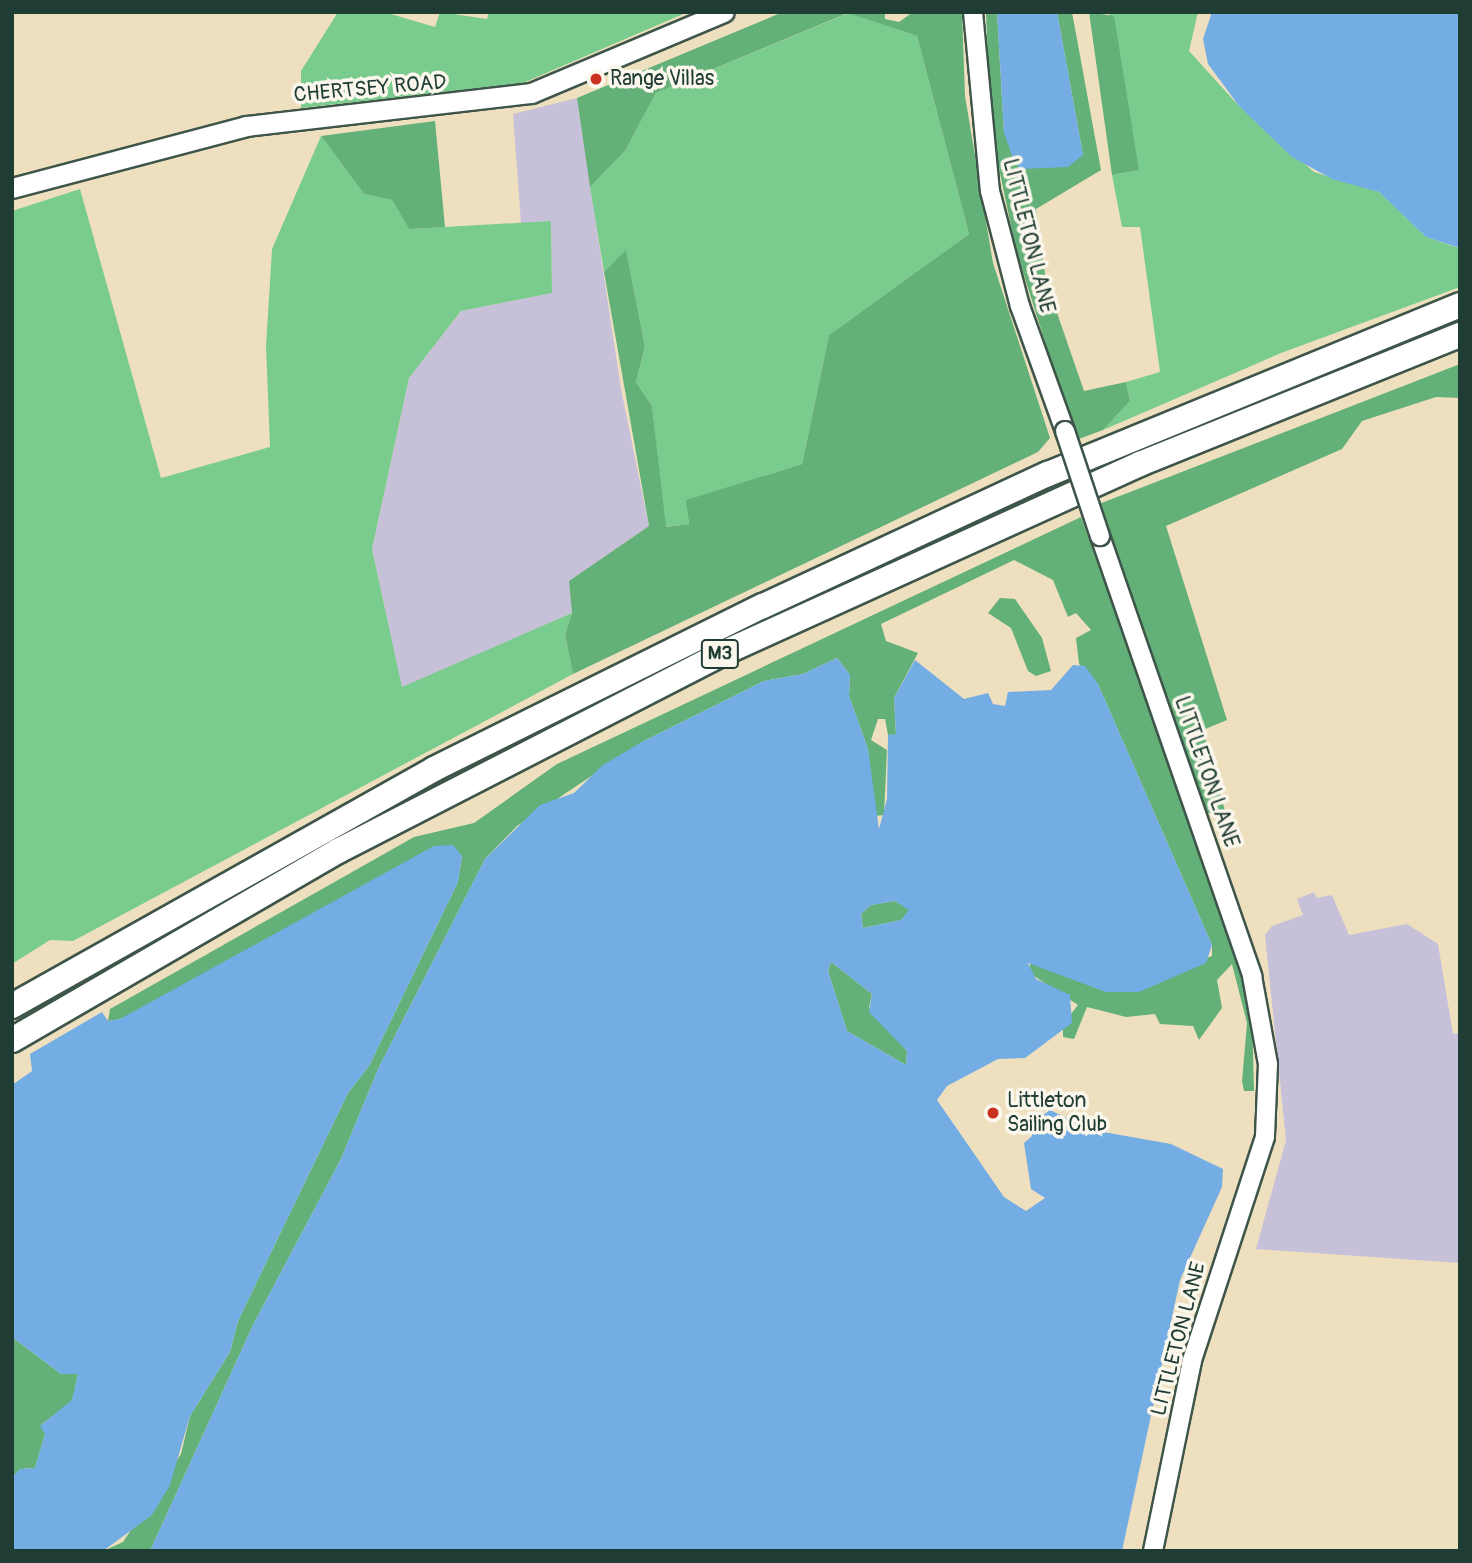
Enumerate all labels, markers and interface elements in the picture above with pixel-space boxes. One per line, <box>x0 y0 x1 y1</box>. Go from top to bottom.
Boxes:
place label: Range Villas <box>610 66 714 92</box>
street label: CHERTSEY ROAD <box>293 70 447 108</box>
marker: Range Villas <box>588 71 604 87</box>
street label: LITTLETON LANE <box>997 156 1059 316</box>
road number: M3 <box>701 638 739 670</box>
street label: LITTLETON LANE <box>1168 693 1244 851</box>
place label: Littleton Sailing Club <box>1007 1088 1107 1138</box>
marker: Littleton Sailing Club <box>985 1105 1001 1121</box>
street label: LITTLETON LANE <box>1146 1259 1212 1419</box>

